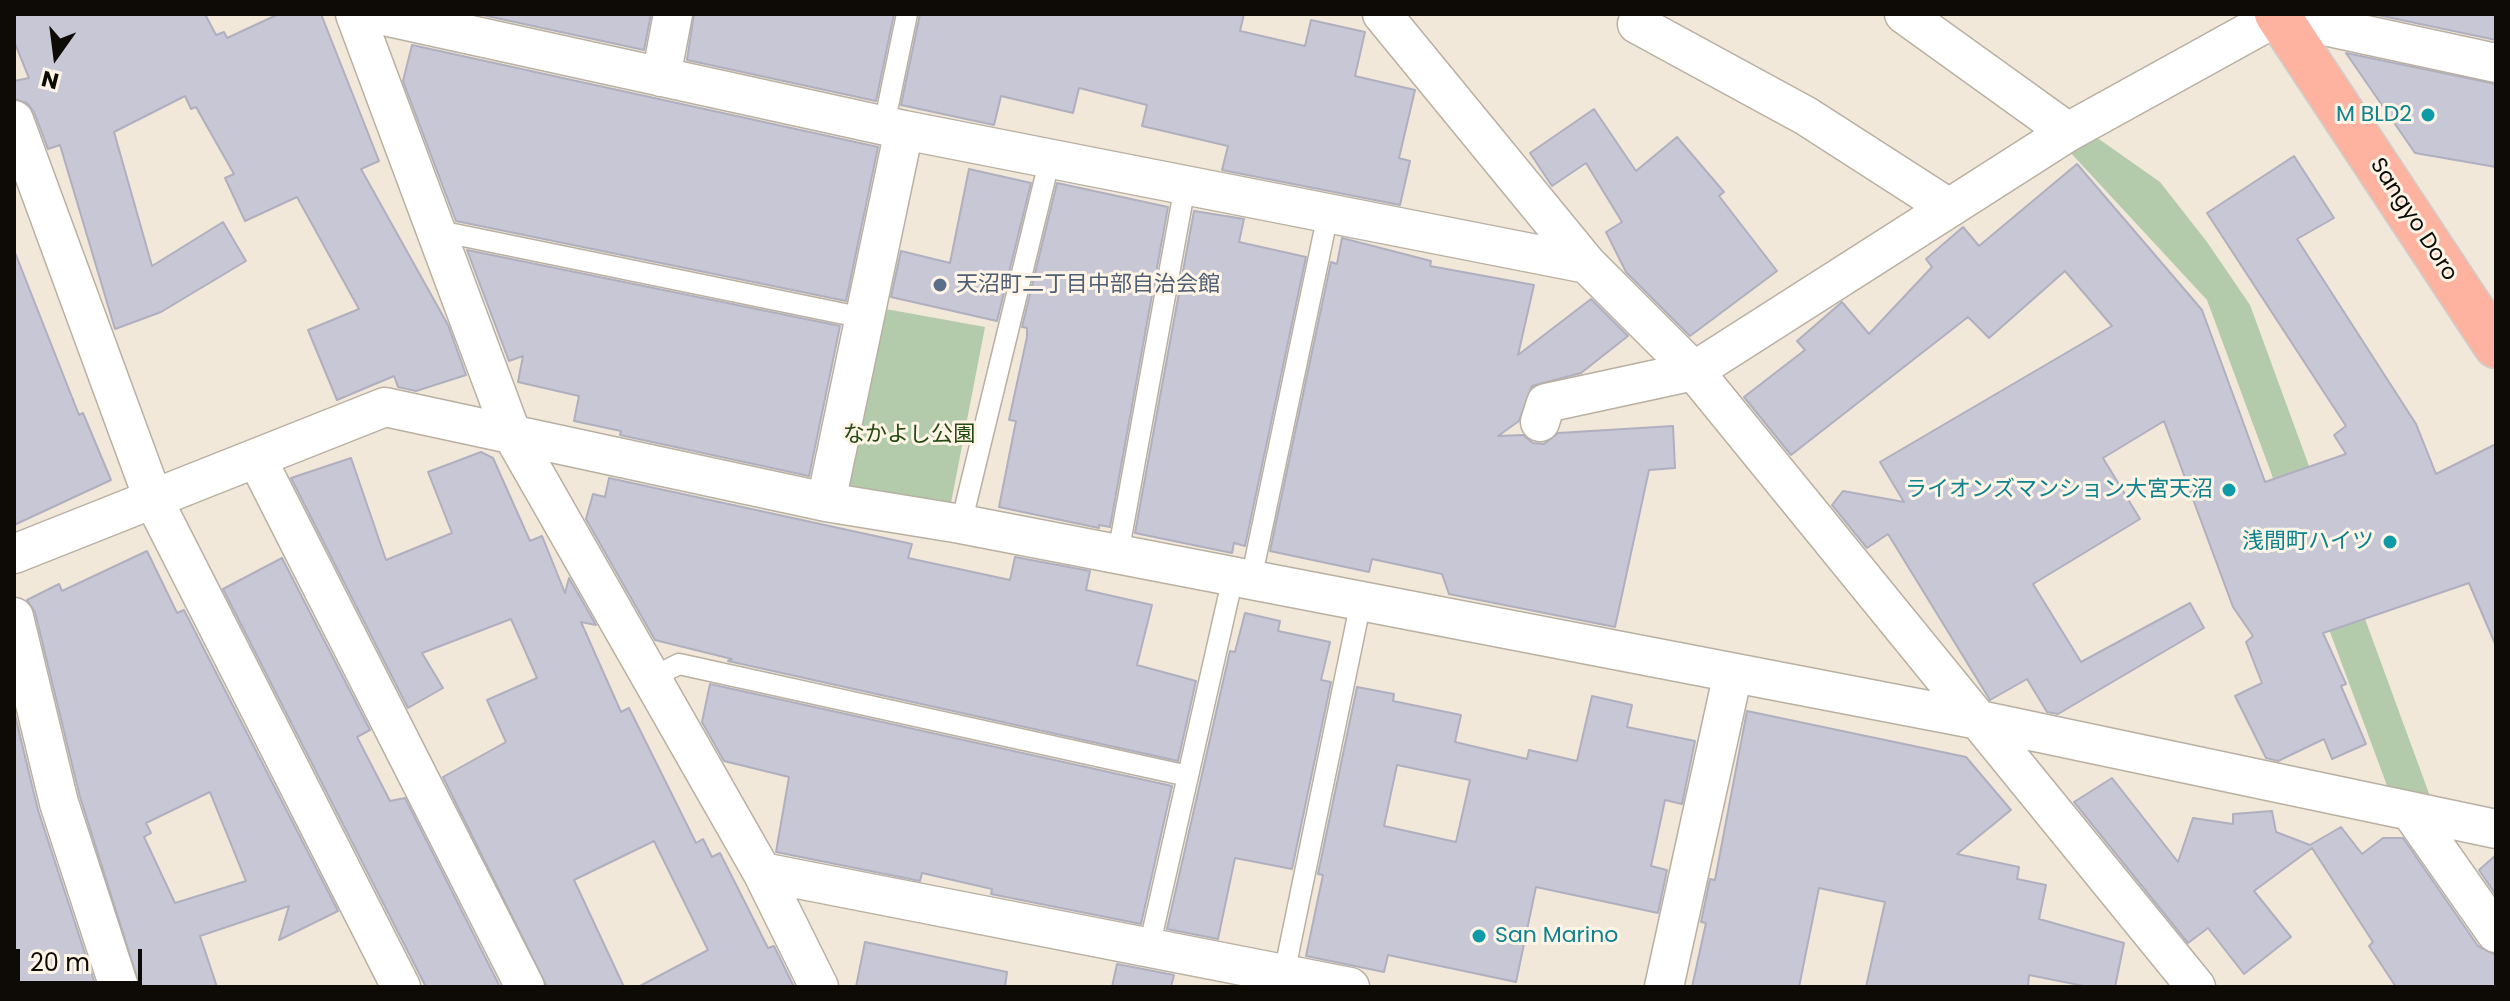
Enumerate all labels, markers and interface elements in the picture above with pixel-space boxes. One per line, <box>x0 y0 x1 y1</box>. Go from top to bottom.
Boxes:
north arrow <box>16 16 96 96</box>
text: N <box>38 63 62 97</box>
place label: M BLD2 <box>2336 102 2412 128</box>
marker: M BLD2 <box>2419 106 2437 124</box>
street label: Sangyo Doro <box>2364 154 2462 286</box>
place label: 天沼町二丁目中部自治会館 <box>956 272 1220 298</box>
marker: 天沼町二丁目中部自治会館 <box>931 276 949 294</box>
park label: なかよし公園 <box>843 422 975 448</box>
place label: ライオンズマンション大宮天沼 <box>1905 477 2213 503</box>
marker: ライオンズマンション大宮天沼 <box>2220 481 2238 499</box>
place label: 浅間町ハイツ <box>2242 529 2374 555</box>
marker: 浅間町ハイツ <box>2381 533 2399 551</box>
place label: San Marino <box>1495 923 1618 949</box>
marker: San Marino <box>1470 927 1488 945</box>
scale bar <box>20 933 146 983</box>
text: 20 m <box>30 946 90 979</box>

